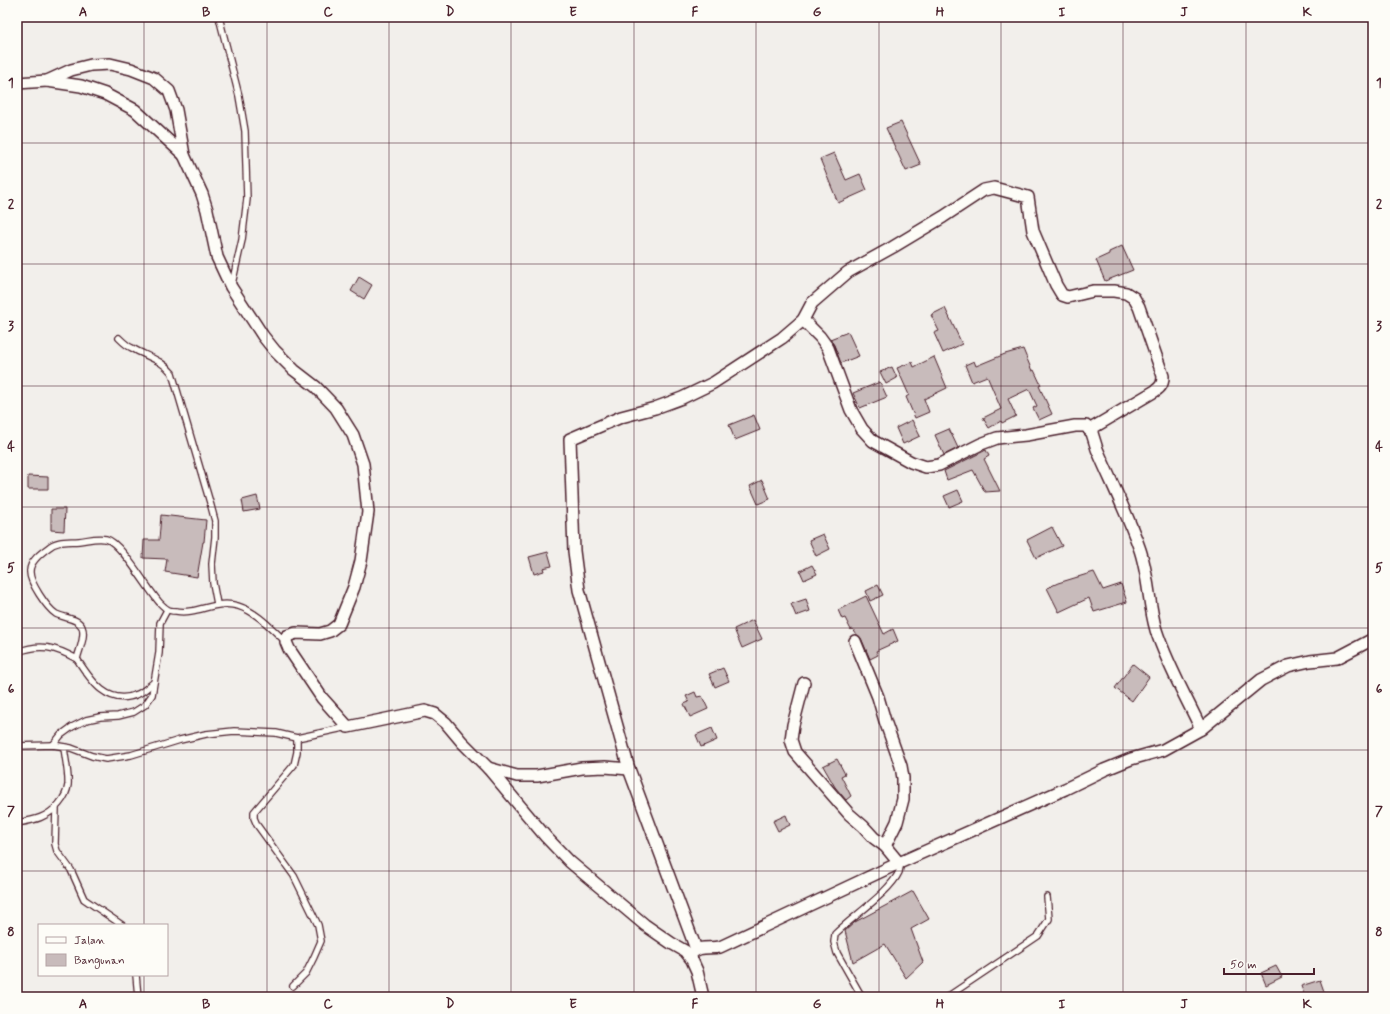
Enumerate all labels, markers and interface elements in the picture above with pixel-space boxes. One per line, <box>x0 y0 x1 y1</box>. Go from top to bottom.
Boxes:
text: A <box>79 4 87 21</box>
text: B <box>202 4 211 21</box>
text: C <box>323 4 333 21</box>
text: D <box>446 4 455 21</box>
text: E <box>569 4 577 21</box>
text: F <box>692 4 699 21</box>
text: G <box>813 4 822 21</box>
text: H <box>936 4 945 21</box>
text: I <box>1059 4 1066 21</box>
text: J <box>1180 4 1188 21</box>
text: K <box>1302 4 1312 21</box>
text: 1 <box>8 75 14 92</box>
text: 1 <box>1376 75 1382 92</box>
text: 2 <box>8 196 15 213</box>
text: 2 <box>1376 196 1383 213</box>
text: 3 <box>8 318 14 335</box>
text: 3 <box>1376 318 1382 335</box>
text: 4 <box>7 439 15 456</box>
text: 4 <box>1375 439 1383 456</box>
text: 5 <box>7 560 15 577</box>
text: 5 <box>1375 560 1383 577</box>
text: 6 <box>8 681 15 698</box>
text: 6 <box>1376 681 1383 698</box>
text: 7 <box>7 803 15 820</box>
text: 7 <box>1375 803 1383 820</box>
text: 8 <box>7 924 15 941</box>
legend <box>38 924 168 976</box>
text: 8 <box>1375 924 1383 941</box>
text: Jalan <box>74 933 106 949</box>
scale bar <box>1224 950 1314 976</box>
text: Bangunan <box>74 953 125 969</box>
text: 50 m <box>1230 957 1257 973</box>
text: A <box>79 996 87 1013</box>
text: B <box>202 996 211 1013</box>
text: C <box>323 996 333 1013</box>
text: D <box>446 996 455 1013</box>
text: E <box>569 996 577 1013</box>
text: F <box>692 996 699 1013</box>
text: G <box>813 996 822 1013</box>
text: H <box>936 996 945 1013</box>
text: I <box>1059 996 1066 1013</box>
text: J <box>1180 996 1188 1013</box>
text: K <box>1302 996 1312 1013</box>

